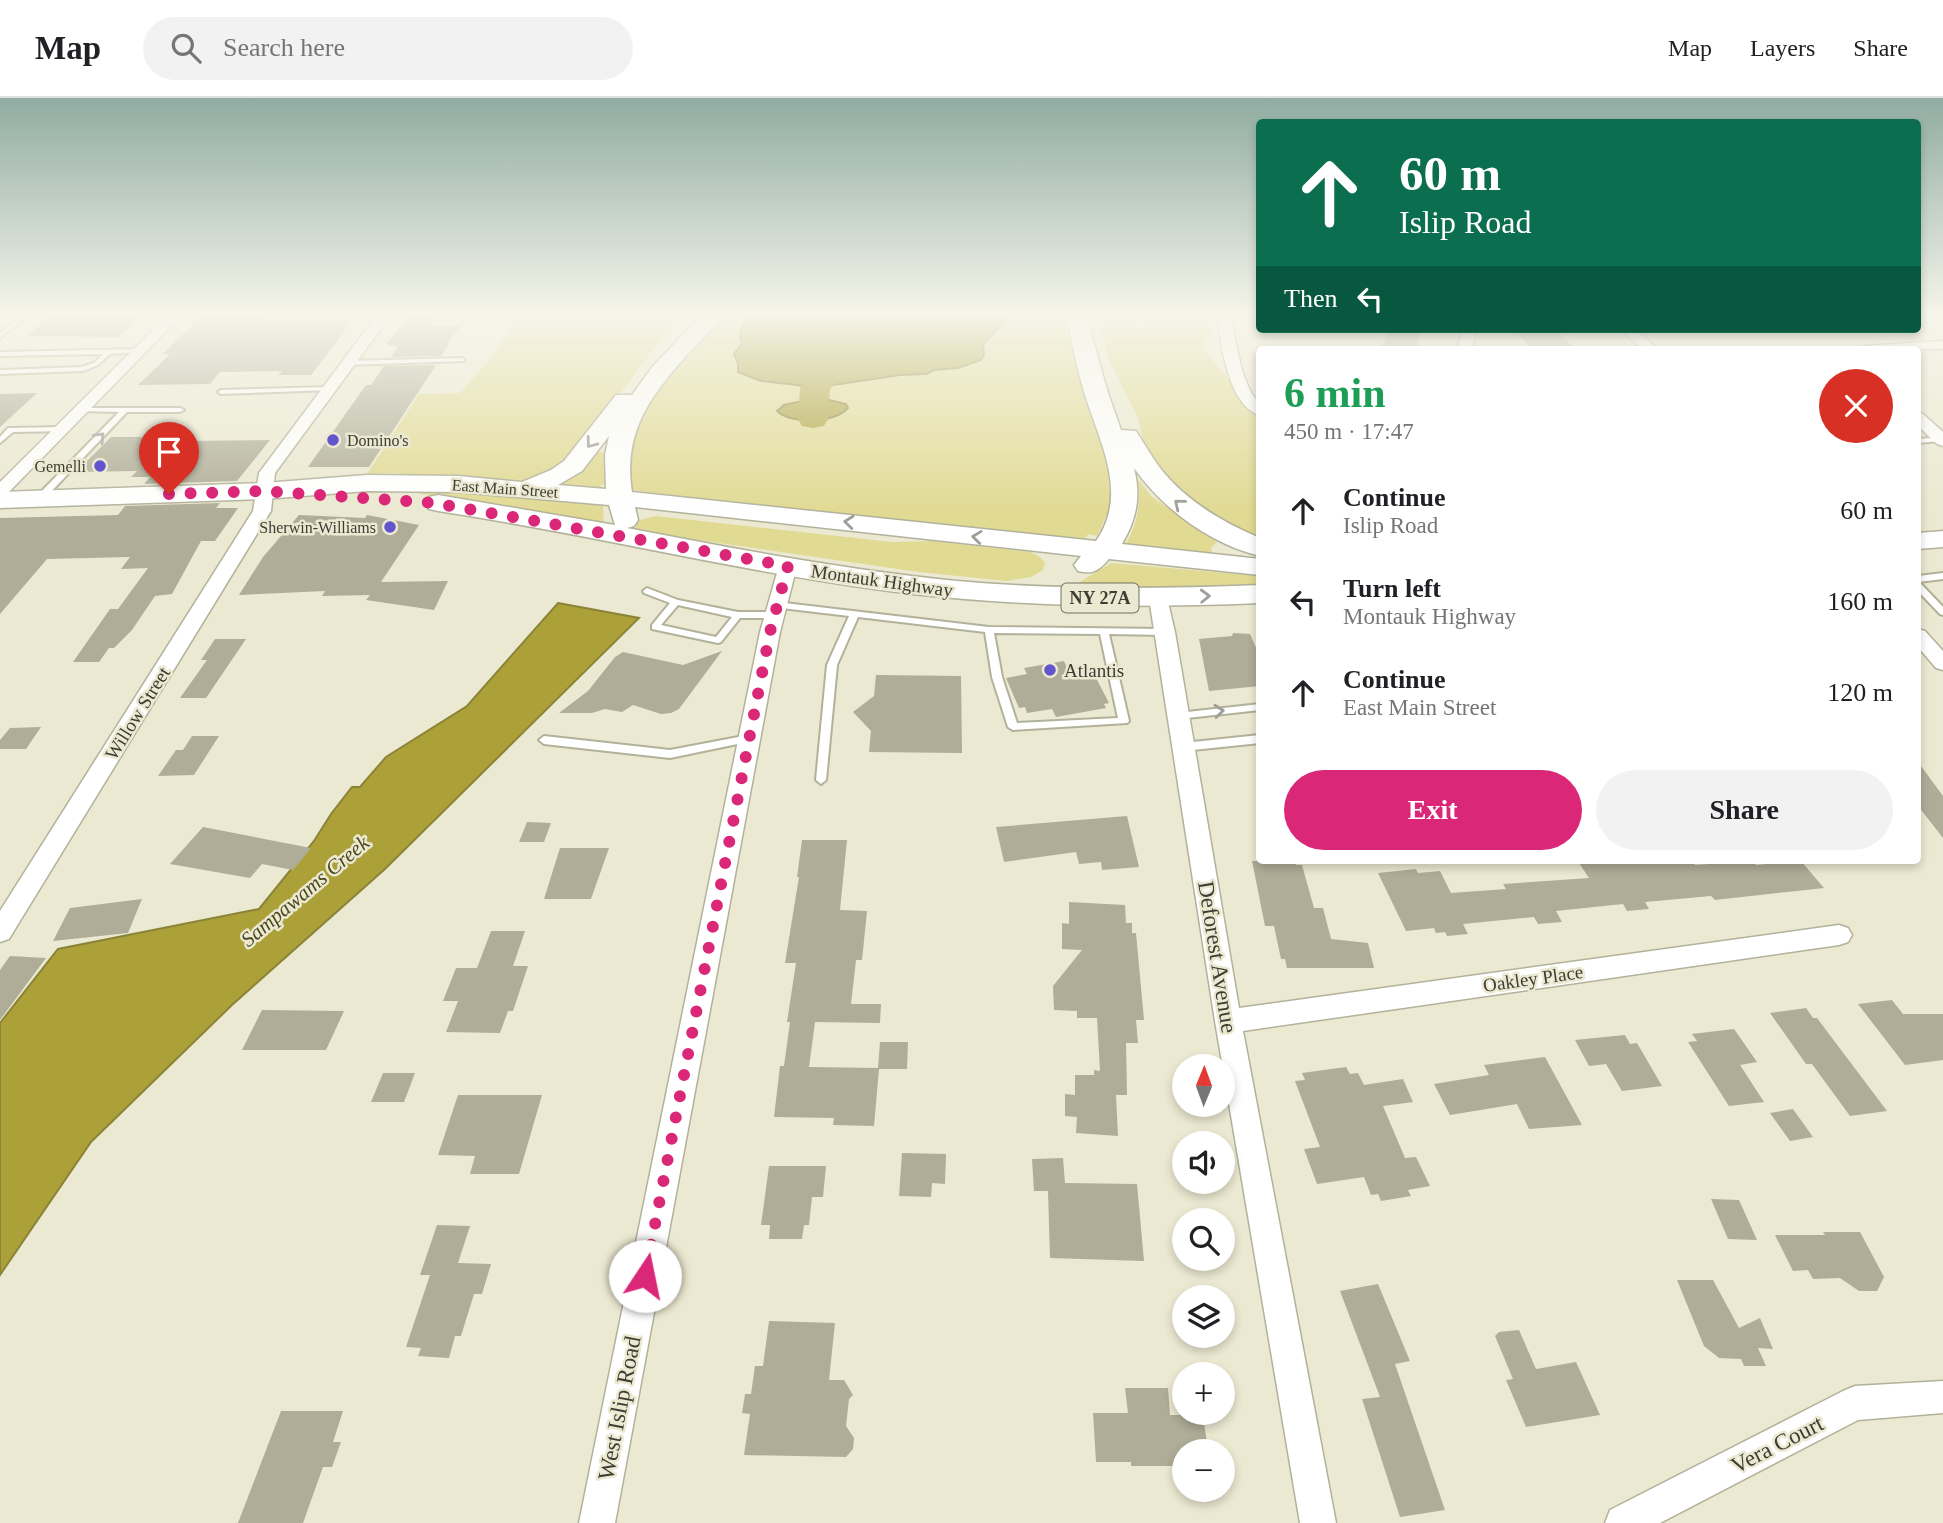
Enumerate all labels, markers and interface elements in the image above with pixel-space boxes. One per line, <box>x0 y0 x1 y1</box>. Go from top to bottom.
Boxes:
search box <box>143 17 633 80</box>
icon: search <box>167 29 205 67</box>
text: Map <box>35 30 101 66</box>
text: Search here <box>223 33 345 62</box>
text: Map <box>1668 35 1712 61</box>
text: Layers <box>1750 35 1815 61</box>
text: Share <box>1853 35 1908 61</box>
text: 60 m <box>1399 146 1501 201</box>
icon: ahead <box>1284 147 1375 238</box>
text: Islip Road <box>1399 204 1531 240</box>
icon: left <box>1351 280 1389 318</box>
text: Then <box>1284 284 1337 313</box>
button: close <box>1819 369 1893 443</box>
text: 6 min <box>1284 370 1386 416</box>
text: 450 m · 17:47 <box>1284 419 1414 444</box>
pin <box>139 422 199 494</box>
one-way arrow <box>91 432 104 445</box>
marker: Domino's <box>325 432 341 448</box>
place label: Domino's <box>347 432 409 449</box>
icon: arrive <box>150 433 188 471</box>
one-way arrow <box>587 435 599 448</box>
place label: Gemelli <box>34 458 87 475</box>
marker: Gemelli <box>92 458 108 474</box>
street label: East Main Street <box>451 476 559 501</box>
text: Continue <box>1343 483 1446 512</box>
icon: ahead <box>1284 492 1322 530</box>
text: 60 m <box>1840 496 1893 525</box>
one-way arrow <box>1174 499 1186 512</box>
text: Islip Road <box>1343 513 1438 538</box>
one-way arrow <box>844 515 855 530</box>
place label: Sherwin-Williams <box>259 519 376 536</box>
marker: Sherwin-Williams <box>382 519 398 535</box>
one-way arrow <box>971 529 983 544</box>
street label: Montauk Highway <box>810 560 955 601</box>
text: Turn left <box>1343 574 1441 603</box>
icon: left <box>1284 583 1322 621</box>
road number: NY 27A <box>1062 584 1138 612</box>
text: 160 m <box>1827 587 1893 616</box>
one-way arrow <box>1200 589 1211 604</box>
text: Montauk Highway <box>1343 604 1516 629</box>
place label: Atlantis <box>1064 660 1124 681</box>
street label: Willow Street <box>101 662 175 763</box>
marker: Atlantis <box>1042 662 1058 678</box>
text: Continue <box>1343 665 1446 694</box>
icon: ahead <box>1284 674 1322 712</box>
text: 120 m <box>1827 678 1893 707</box>
text: East Main Street <box>1343 695 1496 720</box>
one-way arrow <box>1213 704 1225 719</box>
button: Exit <box>1284 770 1582 850</box>
button: Share <box>1596 770 1893 850</box>
water label: Sampawams Creek <box>236 830 374 951</box>
street label: Deforest Avenue <box>1193 879 1242 1035</box>
street label: Oakley Place <box>1482 961 1584 996</box>
north arrow <box>1172 1054 1236 1116</box>
map controls <box>1172 1054 1235 1502</box>
button: sound <box>1172 1131 1235 1194</box>
button: search <box>1172 1208 1235 1271</box>
position arrow <box>608 1239 682 1313</box>
button: layers <box>1172 1285 1235 1348</box>
street label: West Islip Road <box>593 1333 646 1482</box>
button: + <box>1172 1362 1235 1425</box>
street label: Vera Court <box>1727 1410 1828 1478</box>
button: − <box>1172 1439 1235 1502</box>

